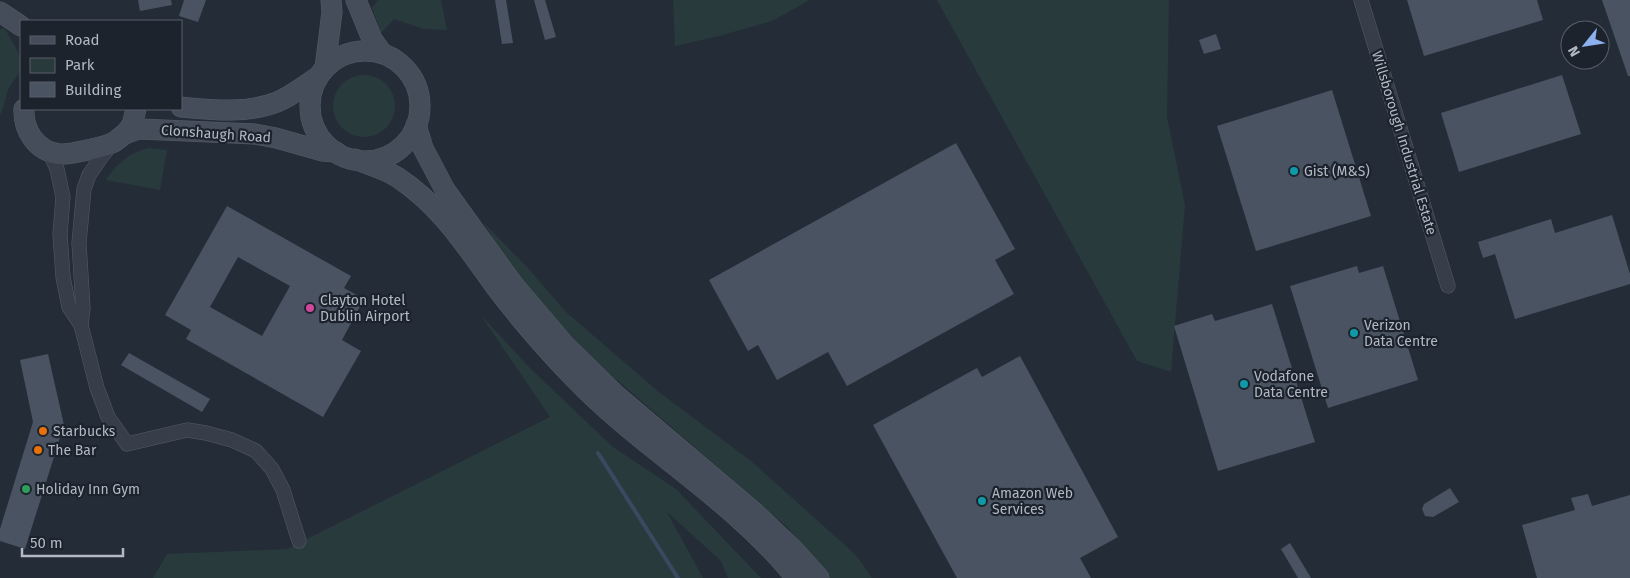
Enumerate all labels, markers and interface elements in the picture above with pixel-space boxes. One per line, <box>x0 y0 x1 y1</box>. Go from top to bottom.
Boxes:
legend <box>20 20 182 110</box>
north arrow <box>1560 20 1610 70</box>
text: Road <box>65 31 100 49</box>
text: N <box>1564 43 1584 60</box>
street label: Willsborough Industrial Estate <box>1368 49 1440 237</box>
text: Park <box>65 56 95 74</box>
text: Building <box>65 81 121 99</box>
street label: Clonshaugh Road <box>160 122 272 146</box>
place label: Gist (M&S) <box>1304 163 1370 180</box>
marker: Gist (M&S) <box>1288 165 1300 177</box>
place label: Clayton Hotel Dublin Airport <box>320 292 411 325</box>
marker: Clayton Hotel Dublin Airport <box>304 302 316 314</box>
place label: Verizon Data Centre <box>1364 317 1438 350</box>
marker: Verizon Data Centre <box>1348 327 1360 339</box>
place label: Vodafone Data Centre <box>1254 368 1328 401</box>
marker: Vodafone Data Centre <box>1238 378 1250 390</box>
place label: Starbucks <box>53 423 116 440</box>
marker: Starbucks <box>37 425 49 437</box>
place label: The Bar <box>48 442 97 459</box>
marker: The Bar <box>32 444 44 456</box>
place label: Holiday Inn Gym <box>36 481 140 498</box>
marker: Holiday Inn Gym <box>20 483 32 495</box>
place label: Amazon Web Services <box>992 485 1073 518</box>
marker: Amazon Web Services <box>976 495 988 507</box>
scale bar <box>22 526 124 558</box>
text: 50 m <box>30 534 63 552</box>

